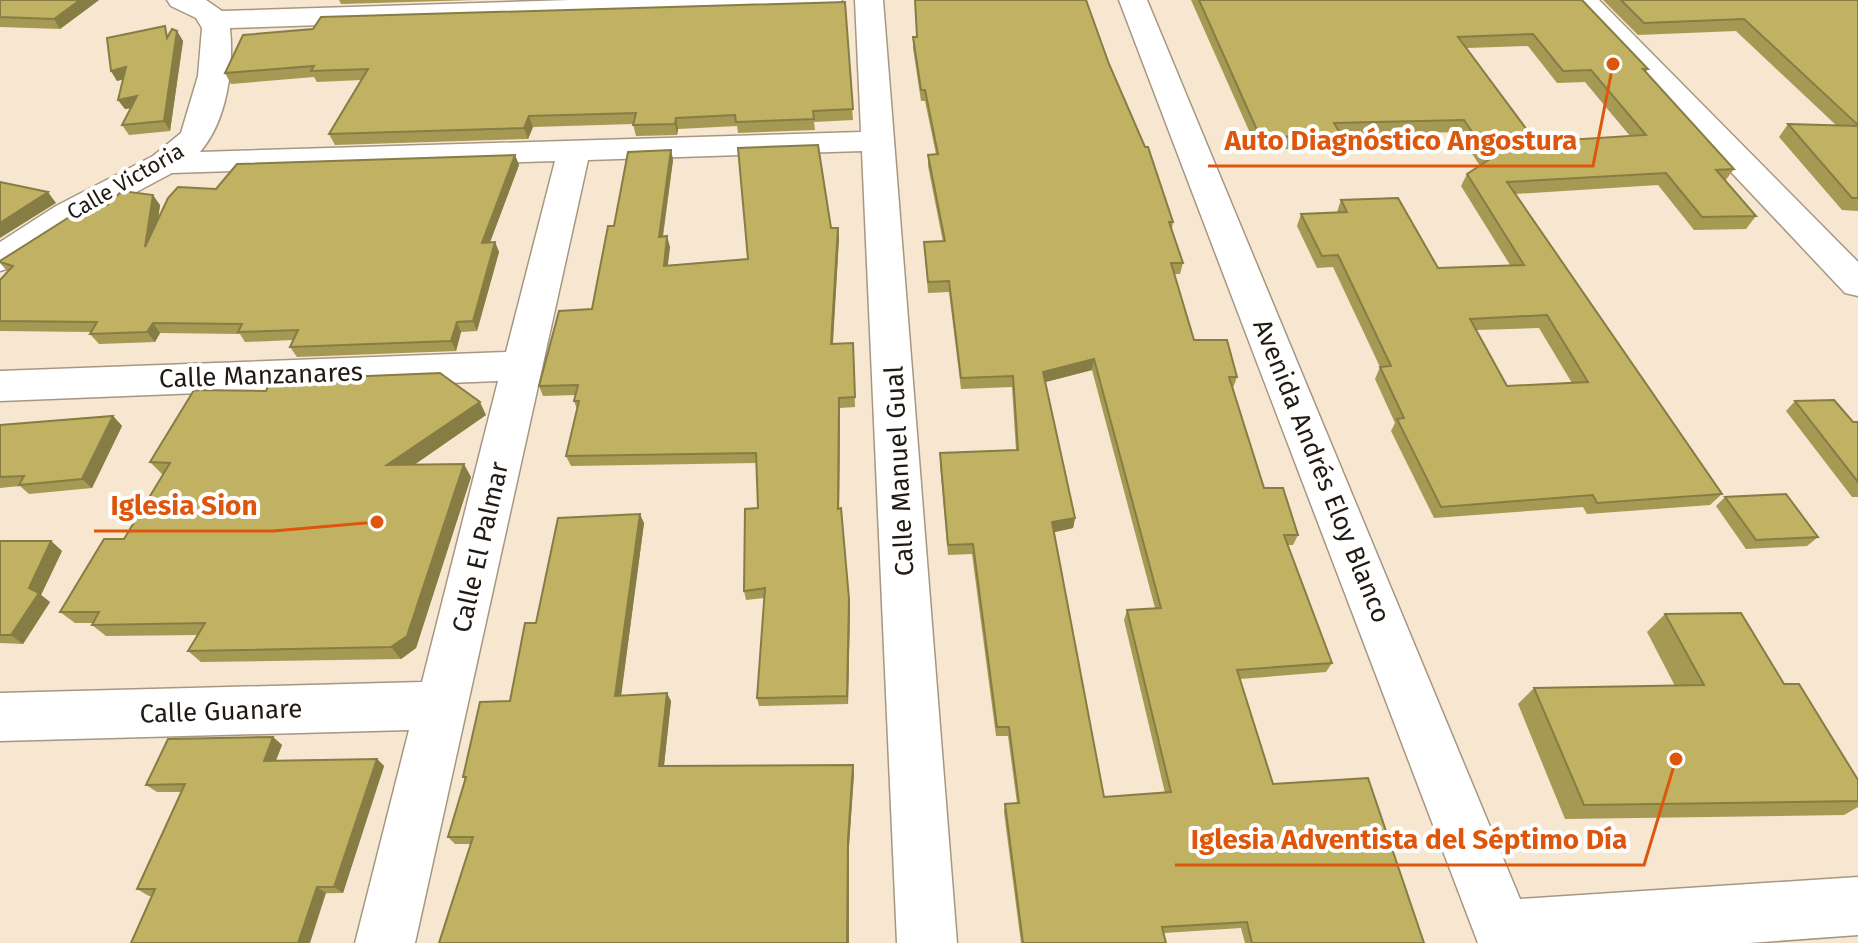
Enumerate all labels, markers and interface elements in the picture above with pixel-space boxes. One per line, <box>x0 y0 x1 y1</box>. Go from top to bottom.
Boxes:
callout: Auto Diagnóstico Angostura <box>1208 114 1593 166</box>
text: Auto Diagnóstico Angostura <box>1224 124 1577 157</box>
street label: Calle Victoria <box>62 137 189 226</box>
street label: Avenida Andrés Eloy Blanco <box>1246 315 1397 628</box>
street label: Calle Manzanares <box>159 356 364 395</box>
street label: Calle Manuel Gual <box>878 365 920 577</box>
street label: Calle El Palmar <box>446 459 515 635</box>
callout: Iglesia Sion <box>94 479 273 531</box>
text: Iglesia Sion <box>110 489 258 522</box>
street label: Calle Guanare <box>139 693 303 730</box>
callout: Iglesia Adventista del Séptimo Día <box>1175 813 1644 865</box>
text: Iglesia Adventista del Séptimo Día <box>1191 823 1627 856</box>

